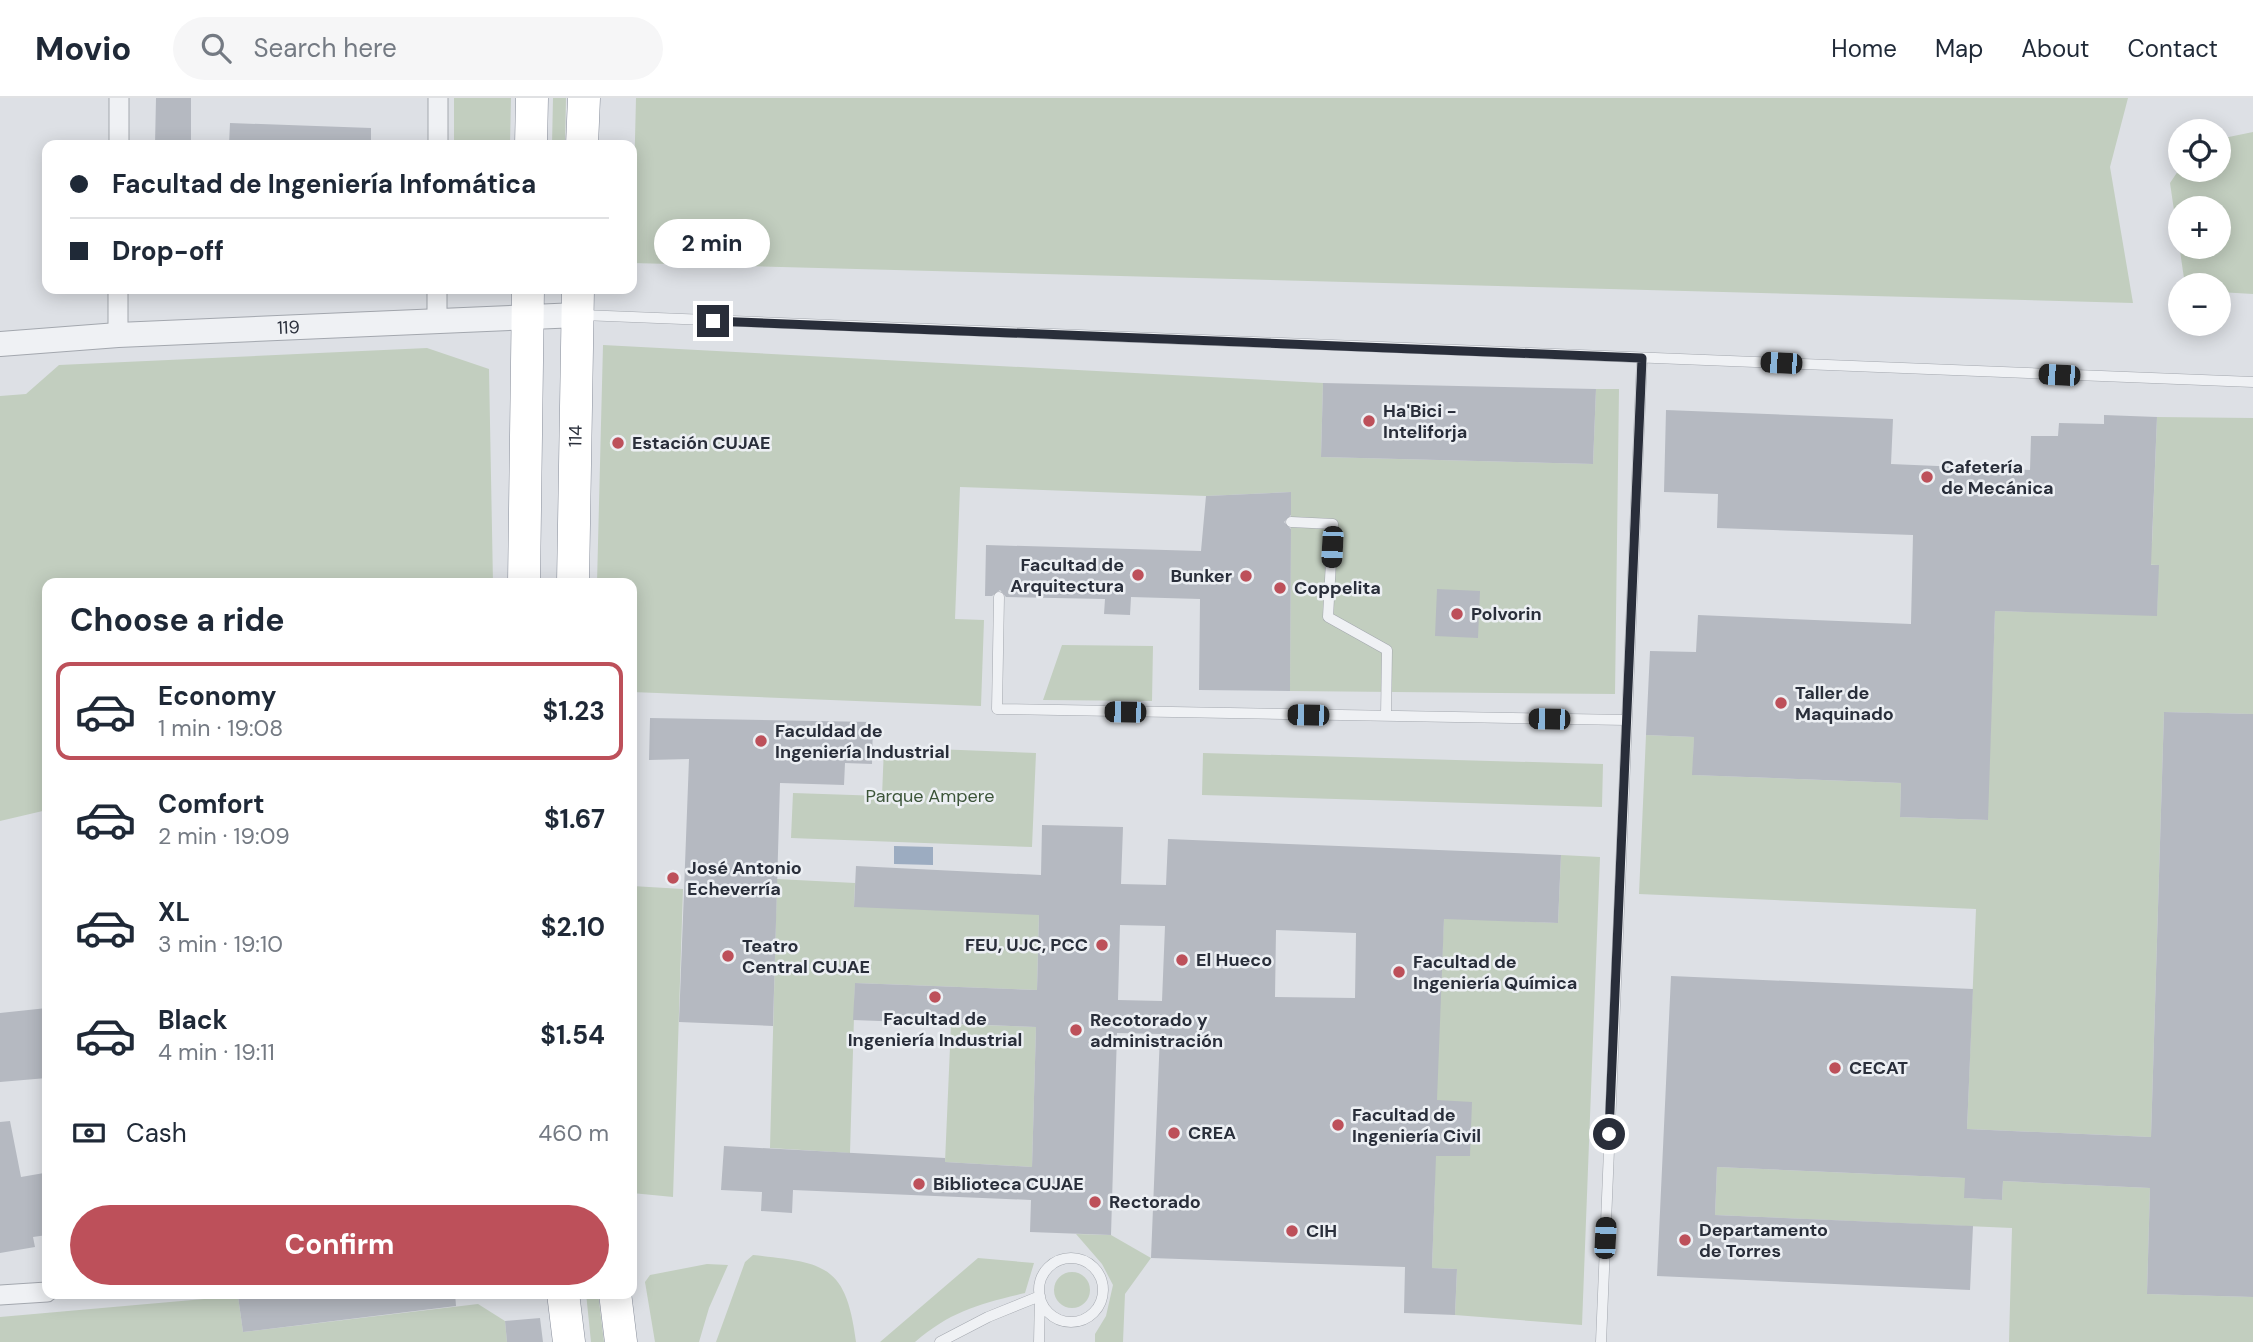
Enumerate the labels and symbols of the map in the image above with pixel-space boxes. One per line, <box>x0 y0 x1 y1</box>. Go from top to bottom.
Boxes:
callout: 2 min <box>655 220 771 268</box>
route end <box>697 305 729 337</box>
street label: 119 <box>277 315 300 340</box>
car <box>1760 351 1803 375</box>
car <box>2038 363 2081 387</box>
place label: Ha'Bici - Inteliforja <box>1383 399 1467 444</box>
marker: Ha'Bici - Inteliforja <box>1361 413 1377 429</box>
street label: 114 <box>563 425 588 447</box>
place label: Estación CUJAE <box>632 431 770 455</box>
marker: Estación CUJAE <box>610 435 626 451</box>
place label: Cafetería de Mecánica <box>1941 455 2054 500</box>
marker: Cafetería de Mecánica <box>1919 469 1935 485</box>
car <box>1321 525 1344 569</box>
place label: Facultad de Arquitectura <box>1010 553 1124 598</box>
place label: Bunker <box>1170 564 1232 588</box>
marker: Facultad de Arquitectura <box>1130 567 1146 583</box>
marker: Bunker <box>1238 568 1254 584</box>
place label: Coppelita <box>1294 576 1381 600</box>
marker: Coppelita <box>1272 580 1288 596</box>
place label: Polvorin <box>1471 602 1542 626</box>
marker: Polvorin <box>1449 606 1465 622</box>
place label: Taller de Maquinado <box>1795 681 1894 726</box>
marker: Taller de Maquinado <box>1773 695 1789 711</box>
car <box>1104 701 1147 723</box>
car <box>1287 704 1330 726</box>
car <box>1528 708 1571 730</box>
place label: Faculdad de Ingeniería Industrial <box>775 719 950 764</box>
marker: Faculdad de Ingeniería Industrial <box>753 733 769 749</box>
park label: Parque Ampere <box>866 784 994 808</box>
place label: José Antonio Echeverría <box>687 856 802 901</box>
marker: José Antonio Echeverría <box>665 870 681 886</box>
place label: FEU, UJC, PCC <box>965 933 1088 957</box>
place label: Teatro Central CUJAE <box>742 934 870 979</box>
marker: FEU, UJC, PCC <box>1094 937 1110 953</box>
marker: Teatro Central CUJAE <box>720 948 736 964</box>
place label: El Hueco <box>1196 948 1272 972</box>
place label: Facultad de Ingeniería Química <box>1413 950 1577 995</box>
marker: El Hueco <box>1174 952 1190 968</box>
marker: Facultad de Ingeniería Química <box>1391 964 1407 980</box>
marker: Facultad de Ingeniería Industrial <box>927 989 943 1005</box>
place label: Facultad de Ingeniería Industrial <box>848 1007 1022 1052</box>
place label: Recotorado y administración <box>1090 1008 1223 1053</box>
marker: Recotorado y administración <box>1068 1022 1084 1038</box>
place label: CECAT <box>1849 1056 1908 1080</box>
marker: CECAT <box>1827 1060 1843 1076</box>
place label: Facultad de Ingeniería Civil <box>1352 1103 1481 1148</box>
marker: Facultad de Ingeniería Civil <box>1330 1117 1346 1133</box>
route start <box>1593 1118 1625 1150</box>
place label: CREA <box>1188 1121 1236 1145</box>
marker: CREA <box>1166 1125 1182 1141</box>
place label: Biblioteca CUJAE <box>933 1172 1084 1196</box>
marker: Biblioteca CUJAE <box>911 1176 927 1192</box>
place label: Rectorado <box>1109 1190 1201 1214</box>
marker: Rectorado <box>1087 1194 1103 1210</box>
car <box>1594 1216 1617 1260</box>
place label: Departamento de Torres <box>1699 1218 1828 1263</box>
place label: CIH <box>1306 1219 1337 1243</box>
marker: CIH <box>1284 1223 1300 1239</box>
marker: Departamento de Torres <box>1677 1232 1693 1248</box>

